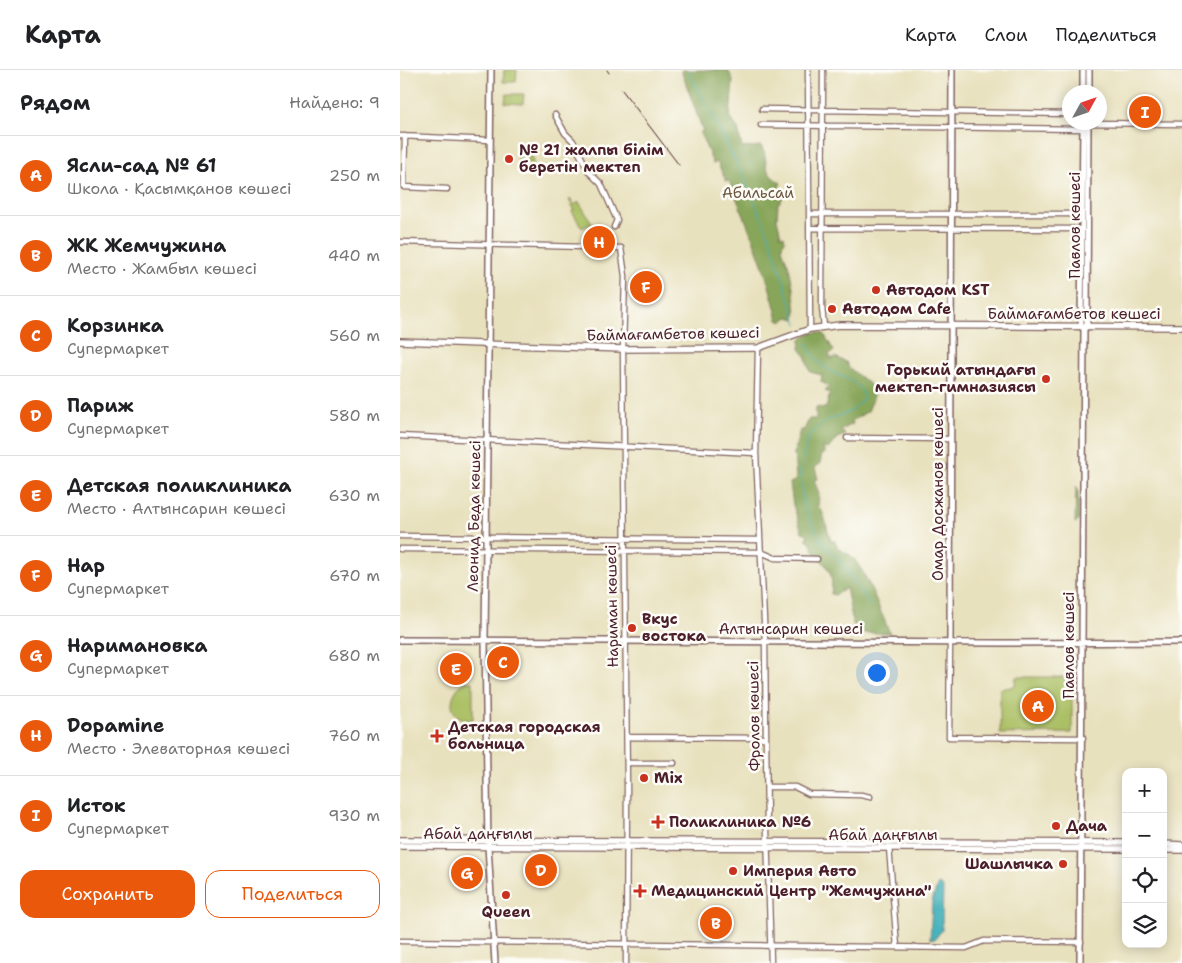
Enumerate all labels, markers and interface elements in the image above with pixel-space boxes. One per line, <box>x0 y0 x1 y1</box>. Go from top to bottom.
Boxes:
text: Карта <box>25 19 101 51</box>
text: Карта <box>905 23 956 47</box>
text: Слои <box>984 23 1028 47</box>
text: Поделиться <box>1056 23 1157 47</box>
north arrow <box>1062 85 1107 130</box>
text: Рядом <box>20 89 90 117</box>
text: Найдено: 9 <box>289 92 380 113</box>
pin: I <box>1129 93 1161 131</box>
place label: № 21 жалпы білім беретін мектеп <box>519 140 664 177</box>
text: Ясли-сад № 61 <box>67 153 216 178</box>
marker: № 21 жалпы білім беретін мектеп <box>503 153 515 165</box>
text: A <box>30 165 42 186</box>
text: 250 m <box>329 165 380 186</box>
street label: Павлов көшесі <box>1065 171 1085 279</box>
text: Школа · Қасымқанов көшесі <box>67 178 291 199</box>
park label: Абильсай <box>722 183 794 203</box>
pin: H <box>583 223 615 261</box>
text: ЖК Жемчужина <box>67 233 226 258</box>
text: B <box>31 245 41 266</box>
text: 440 m <box>328 245 380 266</box>
text: Место · Жамбыл көшесі <box>67 258 257 279</box>
pin: F <box>630 268 662 306</box>
place label: Автодом KST <box>886 280 990 300</box>
marker: Автодом KST <box>870 284 882 296</box>
place label: Автодом Cafe <box>842 299 951 319</box>
marker: Автодом Cafe <box>826 303 838 315</box>
street label: Баймағамбетов көшесі <box>987 304 1161 324</box>
text: Корзинка <box>67 313 164 338</box>
street label: Баймағамбетов көшесі <box>586 322 760 346</box>
text: C <box>31 325 41 346</box>
text: 560 m <box>329 325 380 346</box>
text: Супермаркет <box>67 338 169 359</box>
place label: Горький атындағы мектеп-гимназиясы <box>875 360 1036 397</box>
marker: Горький атындағы мектеп-гимназиясы <box>1040 373 1052 385</box>
text: Париж <box>67 393 134 418</box>
text: D <box>30 405 42 426</box>
text: 580 m <box>329 405 380 426</box>
street label: Омар Досжанов көшесі <box>928 407 948 581</box>
text: Супермаркет <box>67 418 169 439</box>
street label: Леонид Беда көшесі <box>463 440 485 592</box>
text: Детская поликлиника <box>67 473 291 498</box>
text: E <box>31 485 41 506</box>
text: 630 m <box>328 485 380 506</box>
text: Место · Алтынсарин көшесі <box>67 498 286 519</box>
street label: Нариман көшесі <box>601 544 623 668</box>
text: Нар <box>67 553 105 578</box>
text: F <box>31 565 41 586</box>
text: 670 m <box>329 565 380 586</box>
text: Супермаркет <box>67 578 169 599</box>
street label: Павлов көшесі <box>1059 591 1079 699</box>
place label: Вкус востока <box>642 609 707 646</box>
street label: Алтынсарин көшесі <box>719 619 863 639</box>
marker: Вкус востока <box>626 622 638 634</box>
text: Наримановка <box>67 633 208 658</box>
pin: C <box>487 643 519 681</box>
text: G <box>30 645 42 666</box>
text: 680 m <box>328 645 380 666</box>
pin: E <box>440 650 472 688</box>
text: Супермаркет <box>67 658 169 679</box>
street label: Фролов көшесі <box>743 660 765 772</box>
your location <box>864 660 890 686</box>
pin: A <box>1022 687 1054 725</box>
text: Dopamine <box>67 713 164 738</box>
place label: Детская городская больница <box>448 717 601 754</box>
text: H <box>30 725 42 746</box>
text: 760 m <box>328 725 380 746</box>
marker: Детская городская больница <box>430 729 444 743</box>
text: Место · Элеваторная көшесі <box>67 738 290 759</box>
place label: Mix <box>654 768 683 788</box>
map controls <box>1122 768 1167 948</box>
button: + <box>1122 768 1167 813</box>
marker: Mix <box>638 772 650 784</box>
text: Исток <box>67 793 126 818</box>
text: I <box>32 805 40 826</box>
text: 930 m <box>328 805 380 826</box>
place label: Поликлиника №6 <box>669 812 811 832</box>
button: − <box>1122 813 1167 858</box>
marker: Поликлиника №6 <box>651 815 665 829</box>
place label: Дача <box>1066 816 1108 836</box>
text: Супермаркет <box>67 818 169 839</box>
marker: Дача <box>1050 820 1062 832</box>
street label: Абай даңғылы <box>423 824 533 844</box>
street label: Абай даңғылы <box>828 825 938 845</box>
pin: D <box>525 851 557 889</box>
pin: G <box>451 854 483 892</box>
place label: Шашлычка <box>965 854 1054 874</box>
marker: Шашлычка <box>1057 858 1069 870</box>
button: locate <box>1122 858 1167 903</box>
place label: Империя Авто <box>743 861 857 881</box>
marker: Империя Авто <box>727 865 739 877</box>
button: Сохранить <box>20 870 195 918</box>
button: Поделиться <box>205 870 380 918</box>
place label: Медицинский Центр "Жемчужина" <box>651 881 932 901</box>
marker: Медицинский Центр "Жемчужина" <box>633 884 647 898</box>
marker: Queen <box>500 889 512 901</box>
place label: Queen <box>482 902 530 922</box>
button: layers <box>1122 903 1167 948</box>
pin: B <box>700 904 732 942</box>

